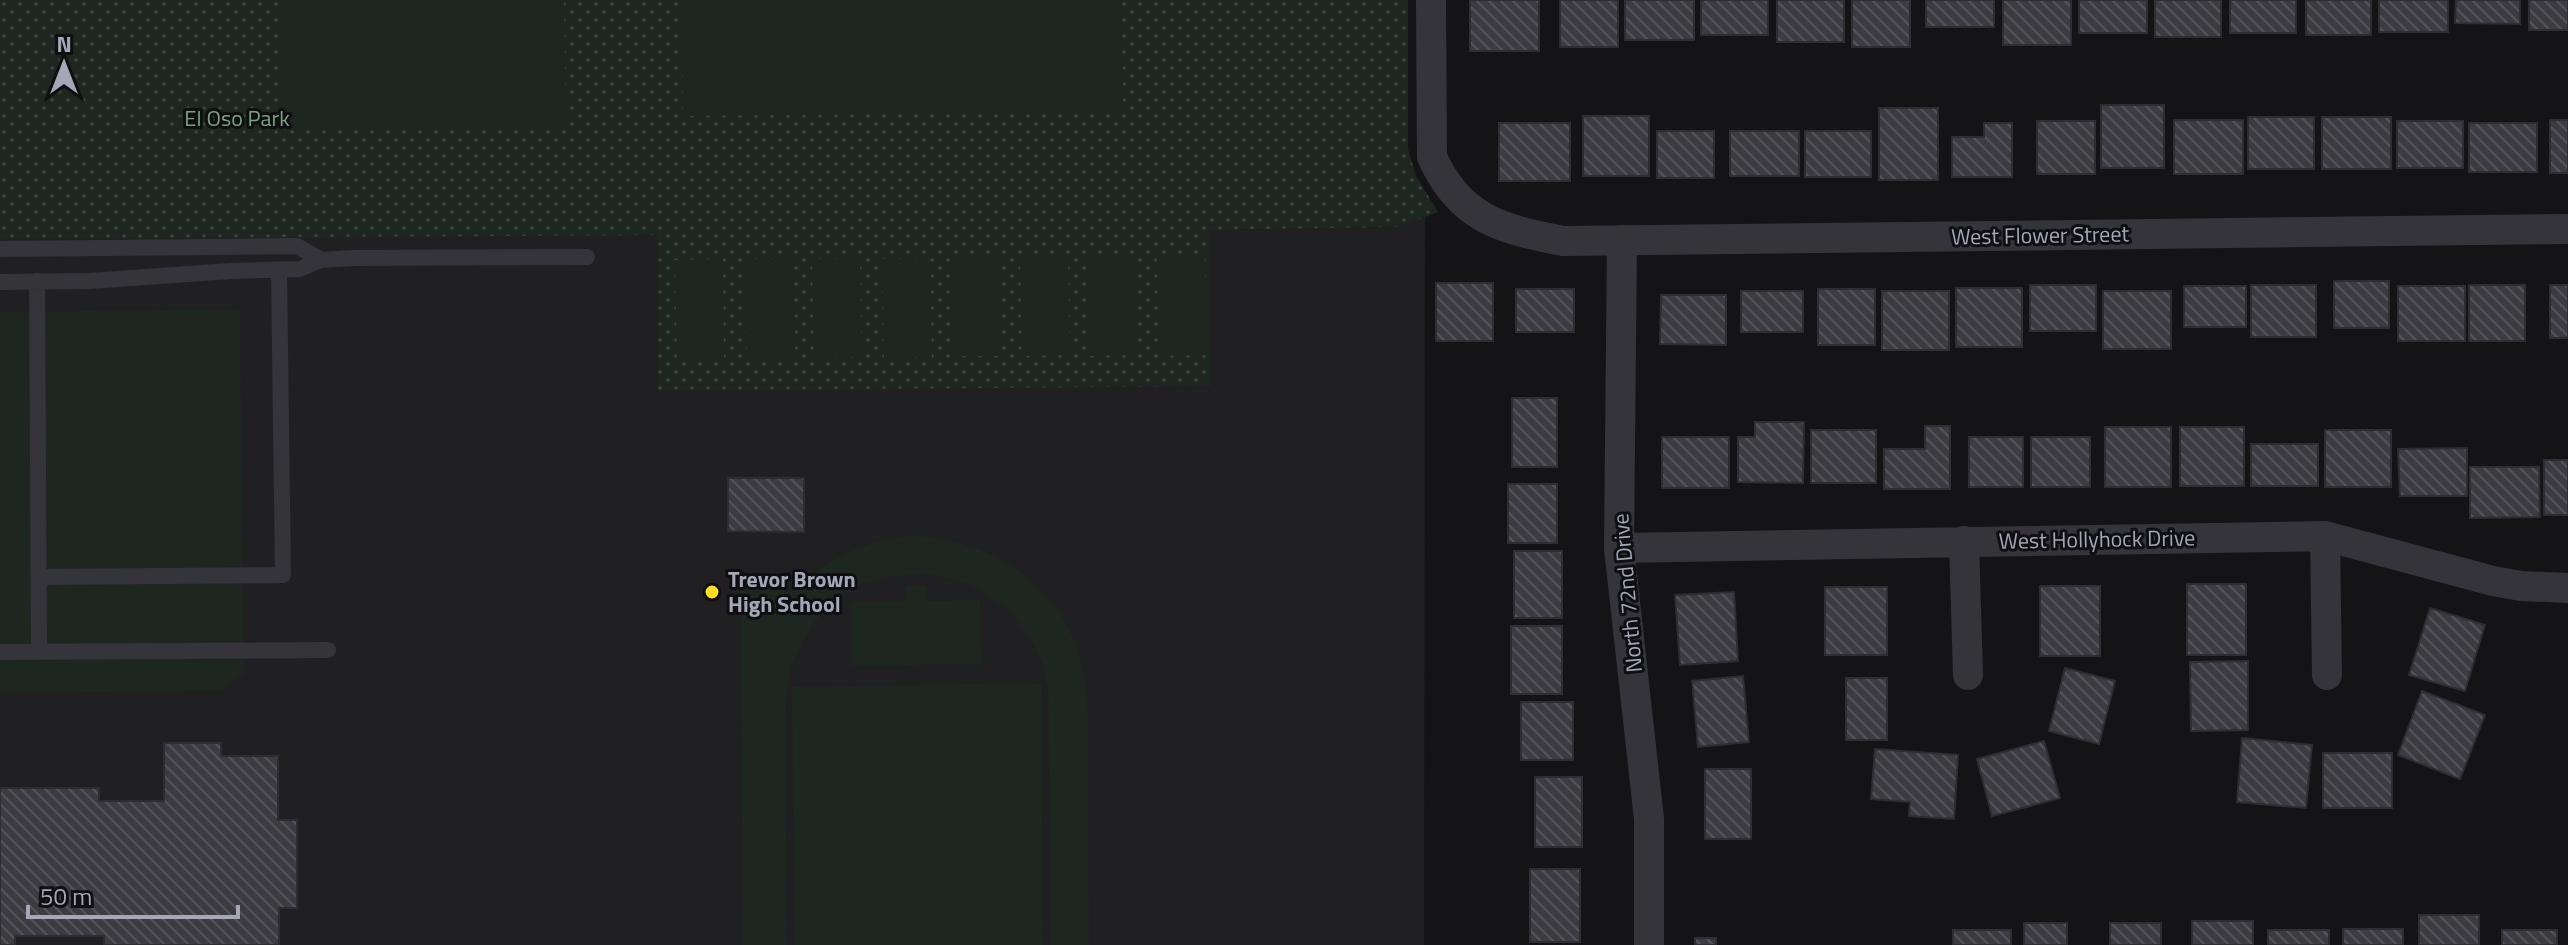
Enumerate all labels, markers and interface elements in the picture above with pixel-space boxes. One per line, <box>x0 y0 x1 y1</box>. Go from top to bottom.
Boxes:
north arrow <box>24 24 104 104</box>
text: N <box>56 27 72 61</box>
park label: El Oso Park <box>184 101 290 135</box>
street label: West Flower Street <box>1951 216 2130 254</box>
street label: North 72nd Drive <box>1603 512 1651 674</box>
street label: West Hollyhock Drive <box>1998 520 2196 558</box>
place label: Trevor Brown High School <box>728 562 856 621</box>
marker: Trevor Brown High School <box>703 583 721 601</box>
scale bar <box>28 869 238 919</box>
text: 50 m <box>40 878 92 914</box>

